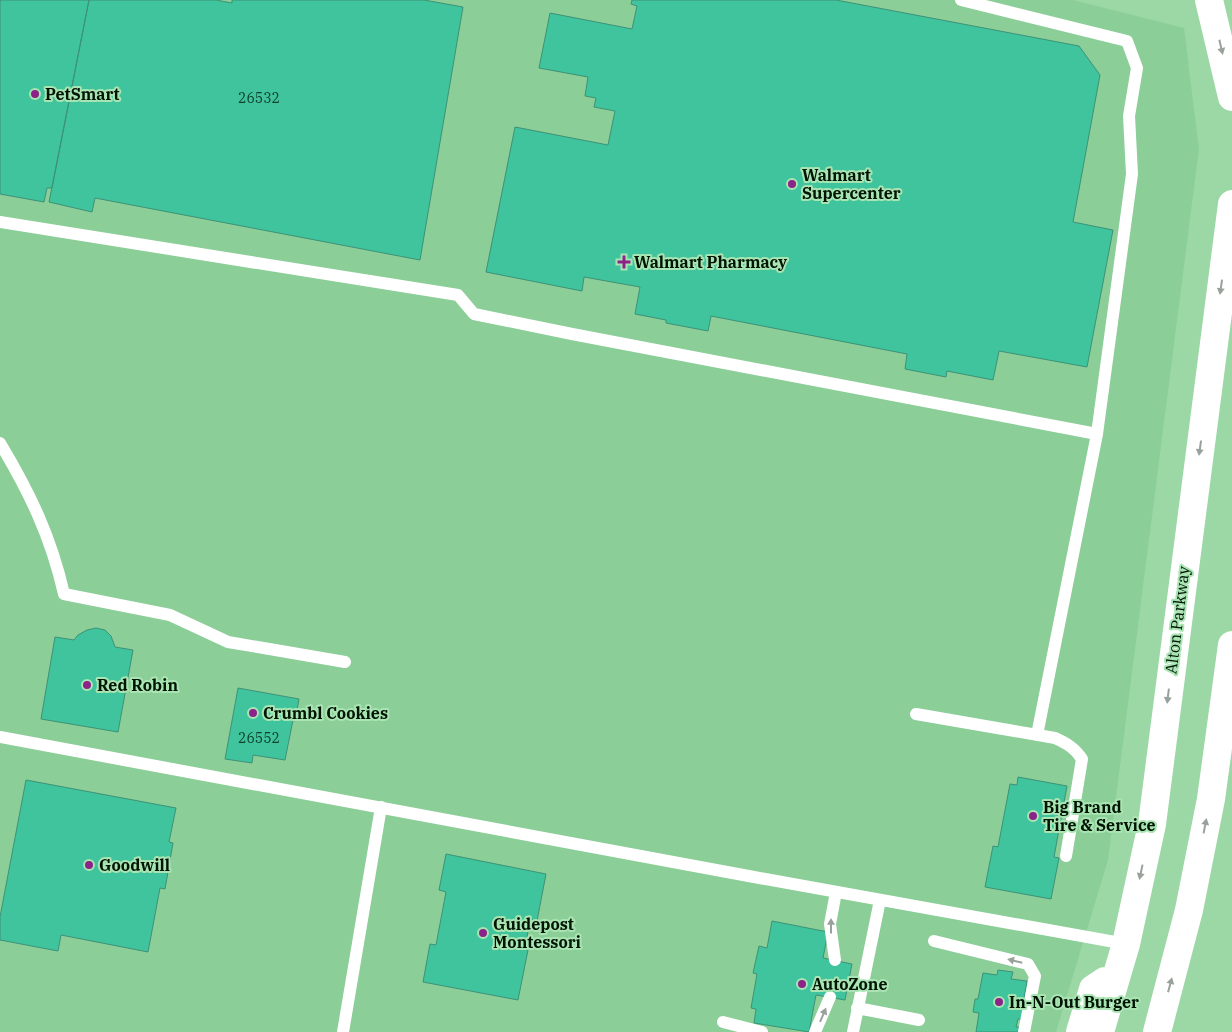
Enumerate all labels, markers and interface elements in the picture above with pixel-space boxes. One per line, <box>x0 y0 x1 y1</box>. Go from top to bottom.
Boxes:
one-way arrow <box>1217 40 1225 56</box>
place label: PetSmart <box>45 84 120 104</box>
marker: PetSmart <box>29 88 41 100</box>
house number: 26532 <box>238 89 280 107</box>
place label: Walmart Supercenter <box>802 165 901 203</box>
marker: Walmart Supercenter <box>786 178 798 190</box>
place label: Walmart Pharmacy <box>634 252 788 272</box>
marker: Walmart Pharmacy <box>618 256 630 268</box>
one-way arrow <box>1217 279 1225 295</box>
one-way arrow <box>1196 440 1204 456</box>
street label: Alton Parkway <box>1160 564 1194 675</box>
place label: Red Robin <box>97 675 178 695</box>
marker: Red Robin <box>81 679 93 691</box>
one-way arrow <box>1164 688 1172 704</box>
place label: Crumbl Cookies <box>263 703 388 723</box>
marker: Crumbl Cookies <box>247 707 259 719</box>
house number: 26552 <box>238 729 280 747</box>
place label: Big Brand Tire & Service <box>1043 797 1155 835</box>
marker: Big Brand Tire & Service <box>1027 810 1039 822</box>
one-way arrow <box>1202 818 1210 834</box>
place label: Goodwill <box>99 855 170 875</box>
marker: Goodwill <box>83 859 95 871</box>
one-way arrow <box>1137 864 1145 880</box>
place label: Guidepost Montessori <box>493 914 581 952</box>
one-way arrow <box>827 918 835 934</box>
marker: Guidepost Montessori <box>477 927 489 939</box>
one-way arrow <box>1008 957 1023 965</box>
place label: AutoZone <box>812 974 888 994</box>
one-way arrow <box>1166 977 1174 992</box>
marker: AutoZone <box>796 978 808 990</box>
place label: In-N-Out Burger <box>1009 992 1139 1012</box>
marker: In-N-Out Burger <box>993 996 1005 1008</box>
one-way arrow <box>819 1008 827 1022</box>

